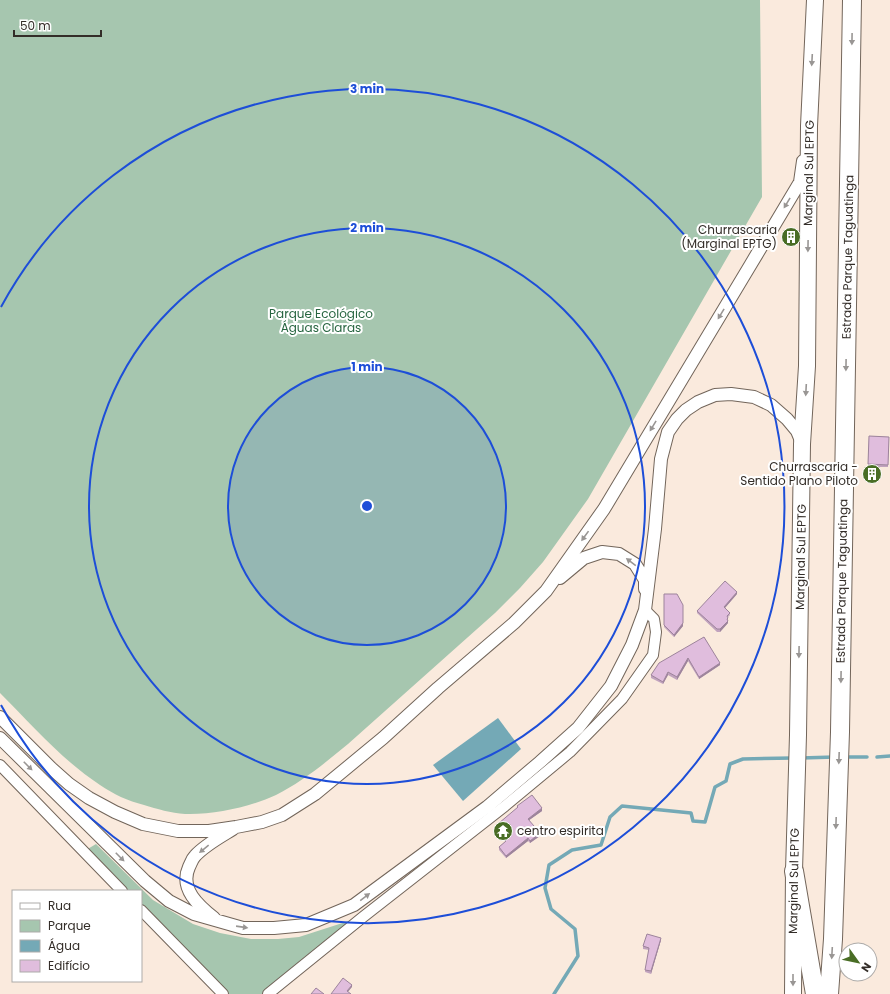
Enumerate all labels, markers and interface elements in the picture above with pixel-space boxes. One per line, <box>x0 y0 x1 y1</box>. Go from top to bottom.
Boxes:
scale bar <box>14 12 101 38</box>
text: 50 m <box>20 17 51 34</box>
one-way arrow <box>849 33 855 46</box>
one-way arrow <box>809 54 815 67</box>
text: 3 min <box>350 80 384 97</box>
street label: Marginal Sul EPTG <box>799 120 818 226</box>
street label: Estrada Parque Taguatinga <box>838 175 857 339</box>
one-way arrow <box>784 197 791 209</box>
text: 2 min <box>350 219 384 236</box>
place label: Churrascaria (Marginal EPTG) <box>681 221 777 252</box>
building icon: Churrascaria (Marginal EPTG) <box>780 226 802 248</box>
one-way arrow <box>805 240 811 253</box>
park label: Parque Ecológico Águas Claras <box>269 305 373 336</box>
one-way arrow <box>717 308 724 320</box>
text: 1 min <box>351 358 383 375</box>
one-way arrow <box>843 359 849 372</box>
one-way arrow <box>802 384 809 396</box>
one-way arrow <box>650 420 657 432</box>
place label: Churrascaria - Sentido Plano Piloto <box>740 458 858 489</box>
building icon: Churrascaria - Sentido Plano Piloto <box>861 463 883 485</box>
centre of rings <box>360 499 374 513</box>
street label: Estrada Parque Taguatinga <box>832 499 851 663</box>
street label: Marginal Sul EPTG <box>791 504 810 610</box>
one-way arrow <box>581 531 589 541</box>
one-way arrow <box>626 558 637 566</box>
one-way arrow <box>796 646 802 659</box>
one-way arrow <box>838 671 844 684</box>
one-way arrow <box>836 752 842 765</box>
one-way arrow <box>23 761 33 771</box>
one-way arrow <box>833 817 840 829</box>
temple icon: centro espirita <box>492 820 514 842</box>
place label: centro espirita <box>517 822 604 839</box>
street label: Marginal Sul EPTG <box>784 828 803 934</box>
one-way arrow <box>198 845 209 853</box>
one-way arrow <box>115 852 125 862</box>
legend <box>12 890 142 982</box>
one-way arrow <box>360 893 371 901</box>
text: Rua <box>48 897 71 914</box>
text: Parque <box>48 917 91 934</box>
one-way arrow <box>236 924 248 930</box>
text: Água <box>48 937 80 954</box>
north arrow <box>838 942 878 982</box>
one-way arrow <box>828 947 835 959</box>
text: Edifício <box>48 957 90 974</box>
text: N <box>857 960 875 975</box>
one-way arrow <box>790 974 796 987</box>

